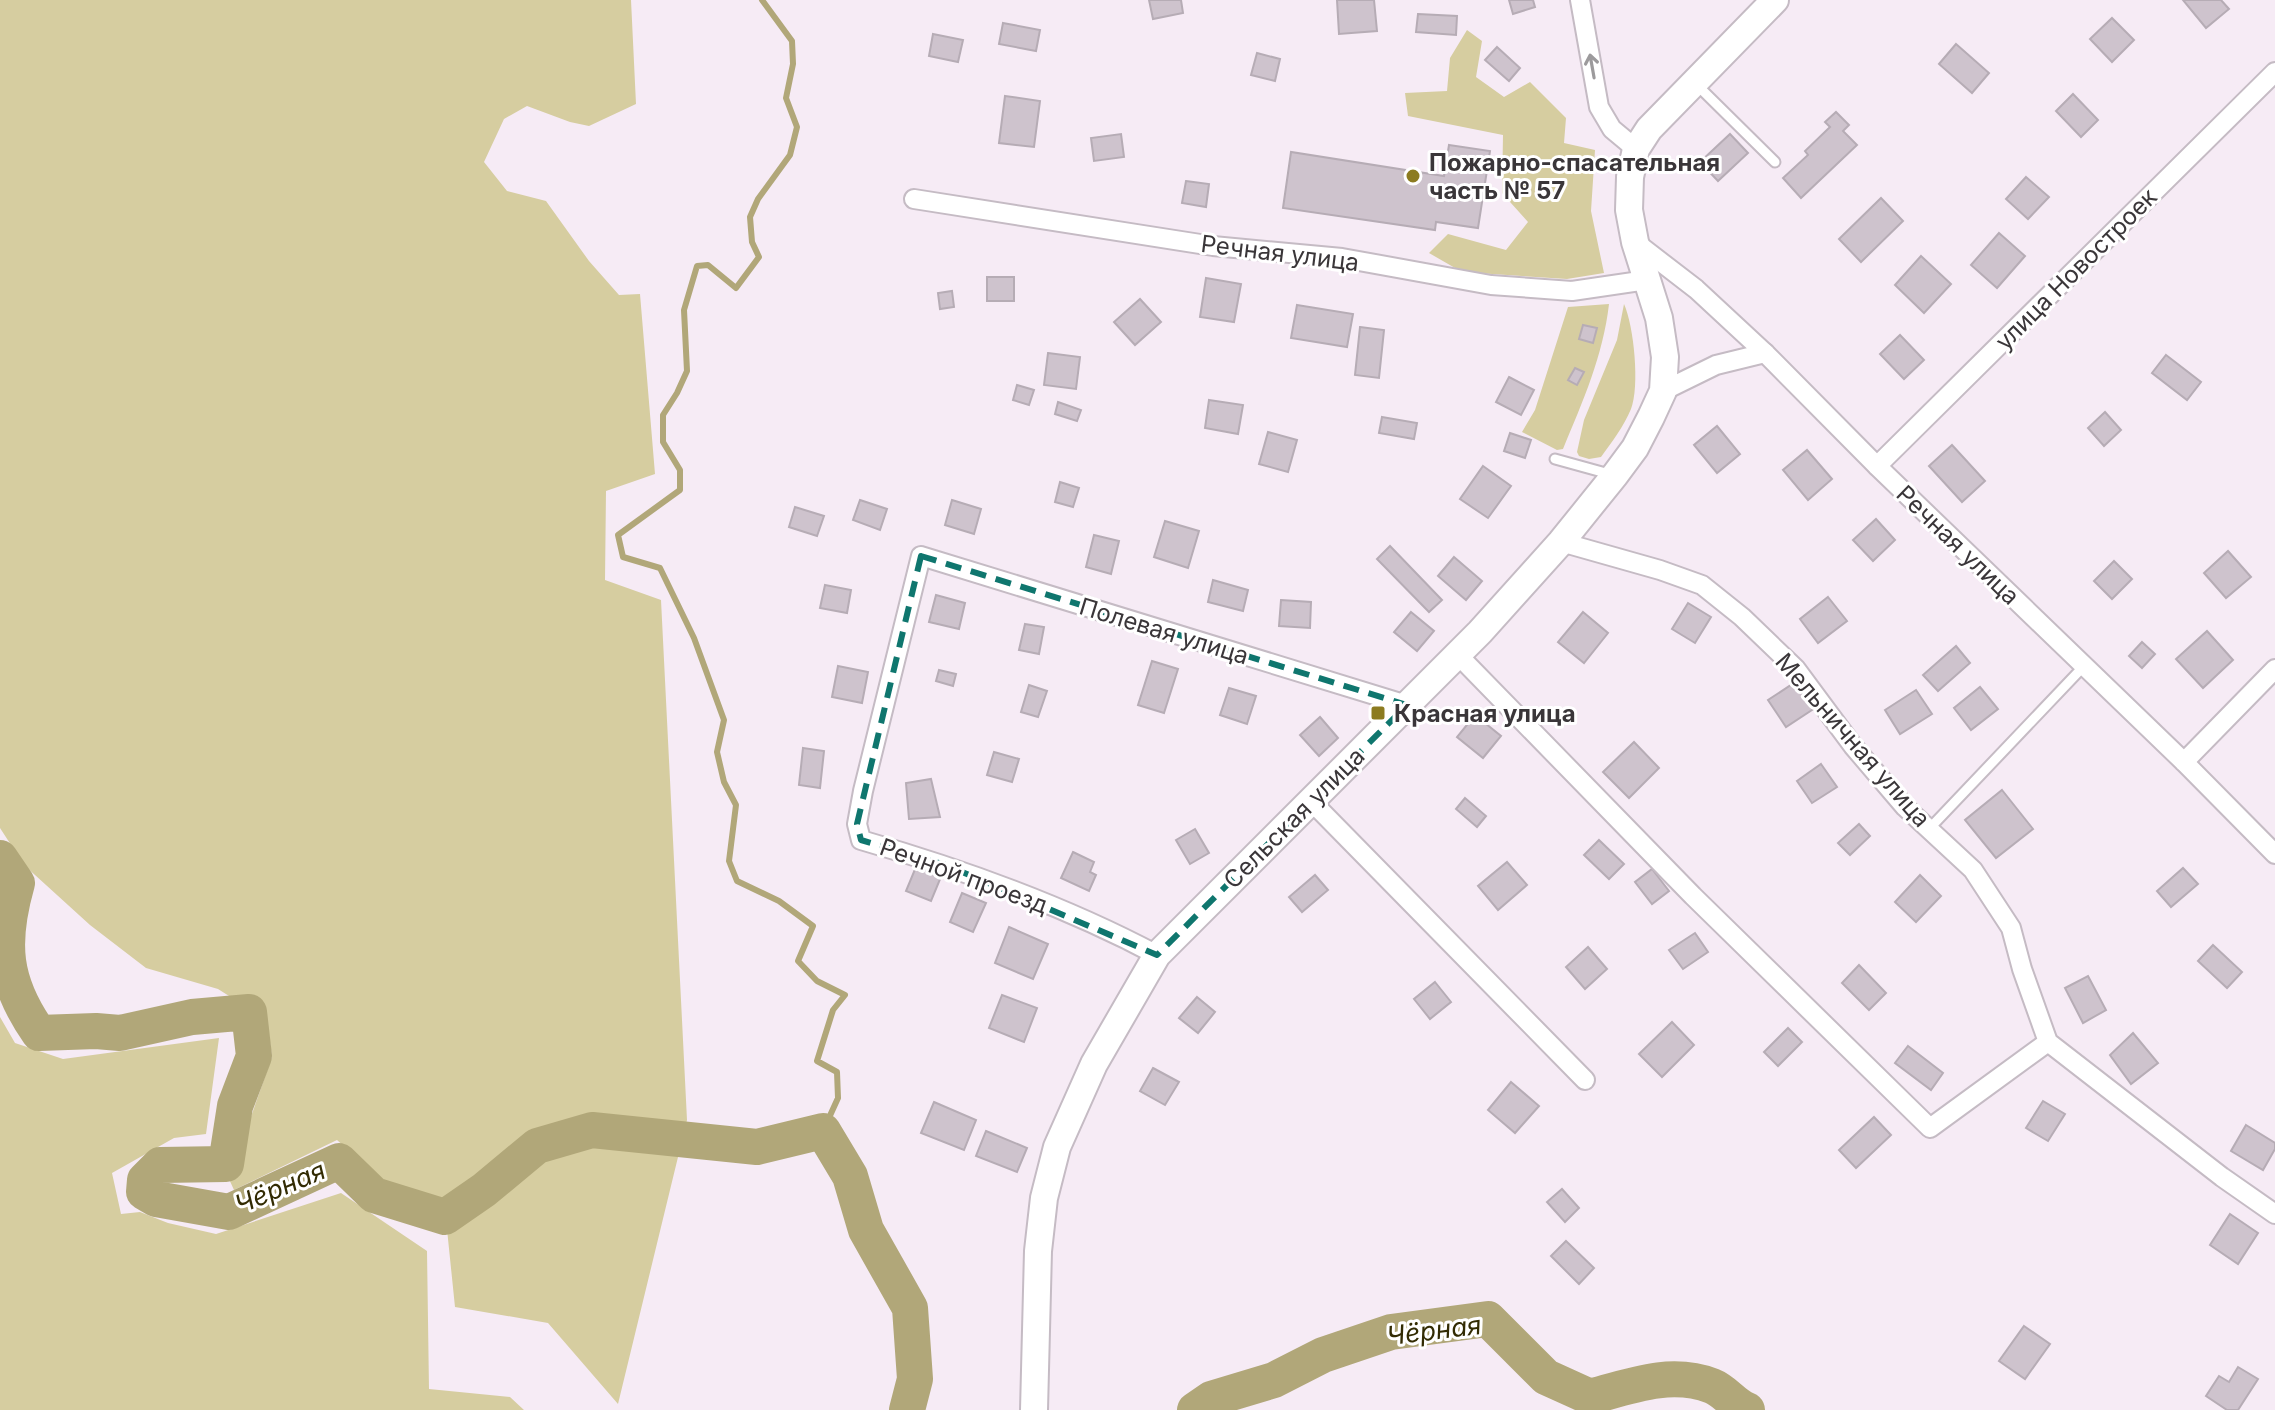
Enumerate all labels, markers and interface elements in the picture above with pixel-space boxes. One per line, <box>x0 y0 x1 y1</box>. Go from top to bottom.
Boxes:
one-way arrow <box>1584 54 1599 79</box>
place label: Пожарно-спасательная часть № 57 <box>1429 148 1720 205</box>
marker: Пожарно-спасательная часть № 57 <box>1404 167 1422 185</box>
street label: улица Новостроек <box>1989 182 2163 356</box>
street label: Речная улица <box>1199 229 1361 277</box>
street label: Речная улица <box>1891 479 2025 611</box>
street label: Полевая улица <box>1076 592 1252 670</box>
street label: Мельничная улица <box>1770 647 1936 833</box>
place label: Красная улица <box>1394 699 1576 728</box>
marker: Красная улица <box>1369 704 1387 722</box>
street label: Сельская улица <box>1218 742 1370 894</box>
street label: Речной проезд <box>876 832 1052 920</box>
water label: Чёрная <box>230 1154 330 1220</box>
water label: Чёрная <box>1385 1309 1483 1351</box>

